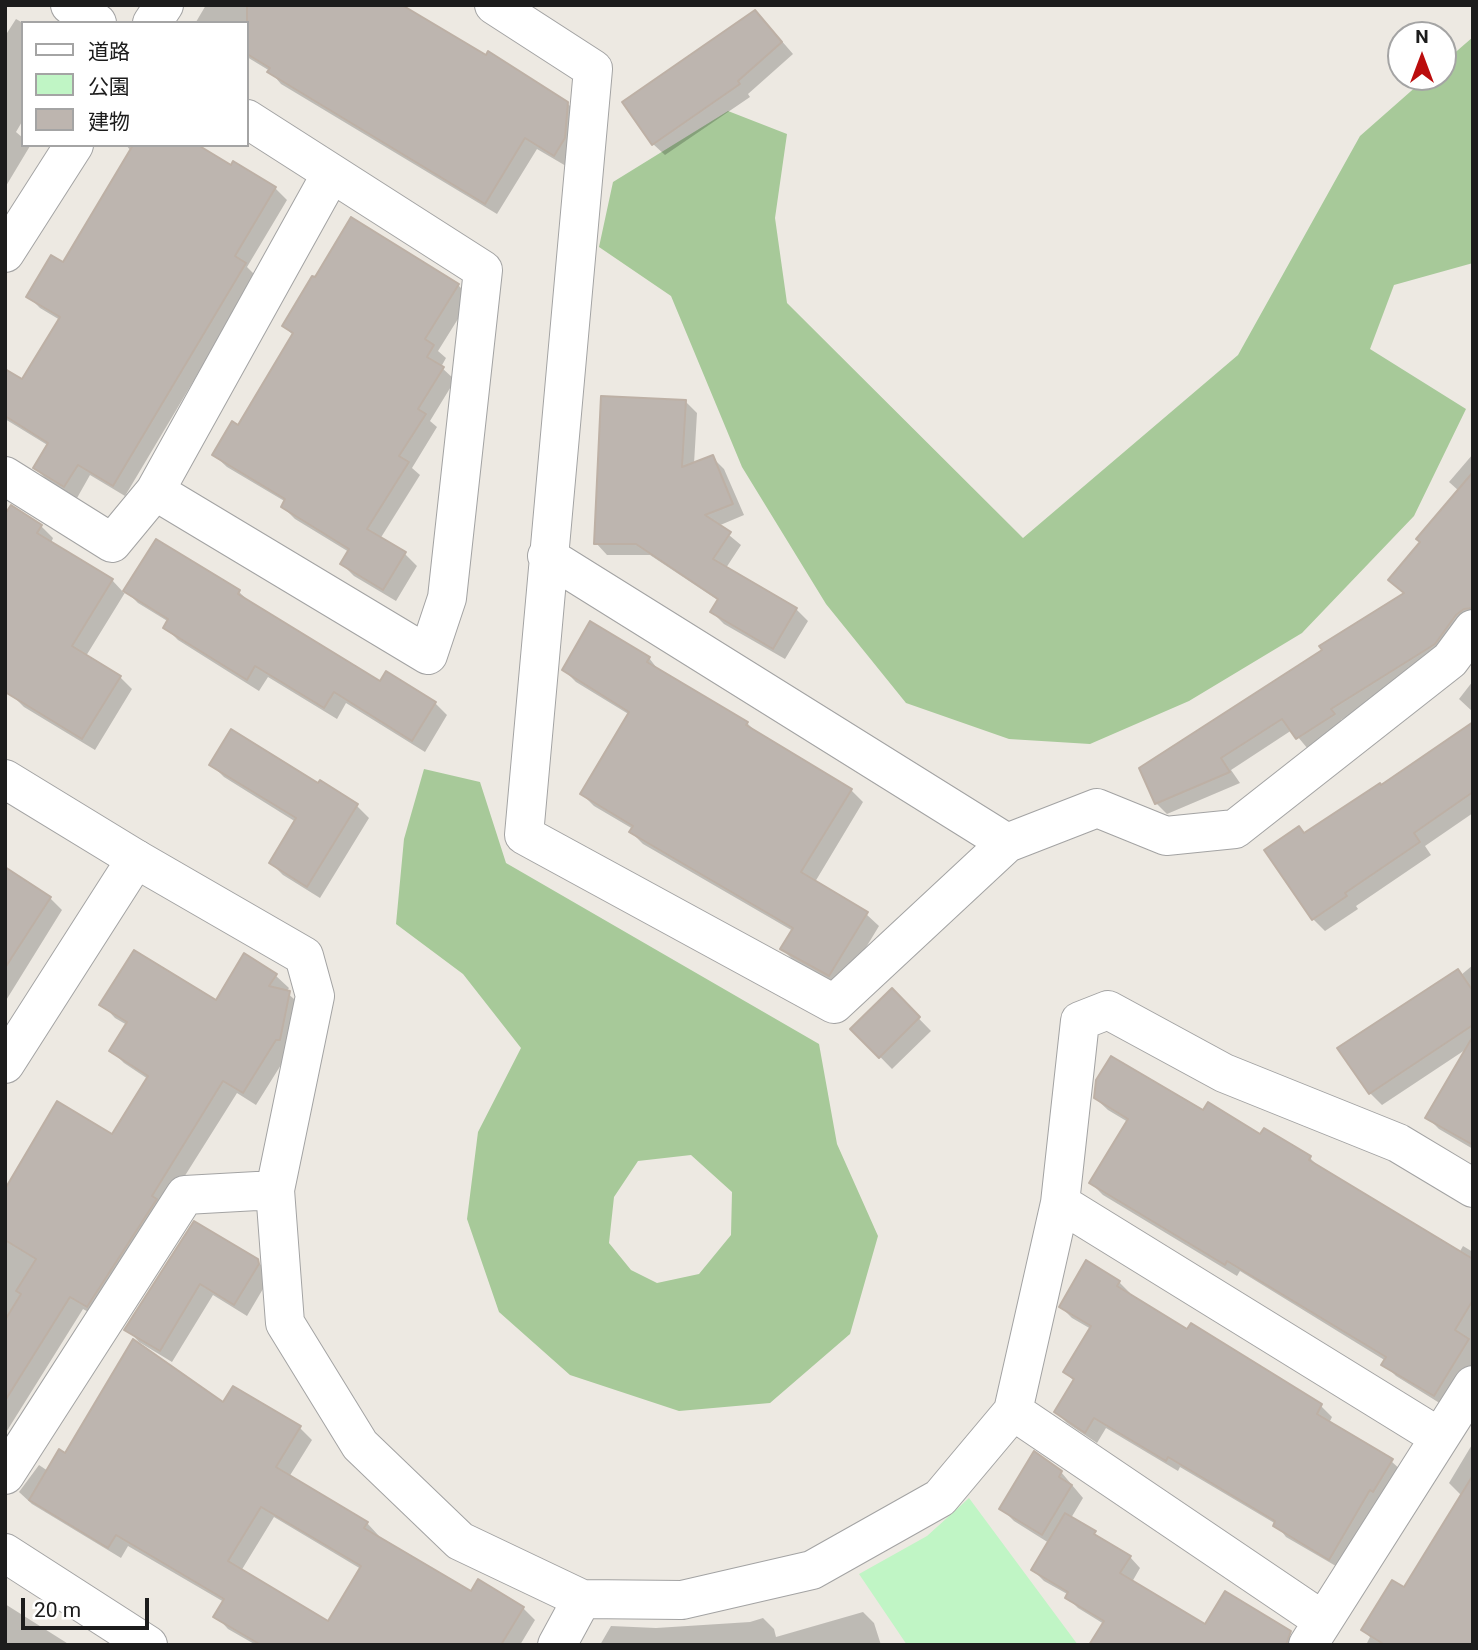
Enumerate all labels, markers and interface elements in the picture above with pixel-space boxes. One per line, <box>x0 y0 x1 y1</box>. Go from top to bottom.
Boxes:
legend <box>21 21 248 147</box>
north arrow <box>1387 21 1457 91</box>
text: N <box>1415 25 1429 48</box>
text: 道路 <box>88 40 130 64</box>
text: 公園 <box>88 75 130 99</box>
text: 建物 <box>88 110 130 134</box>
scale bar <box>24 1584 152 1628</box>
text: 20 m <box>34 1598 81 1622</box>

